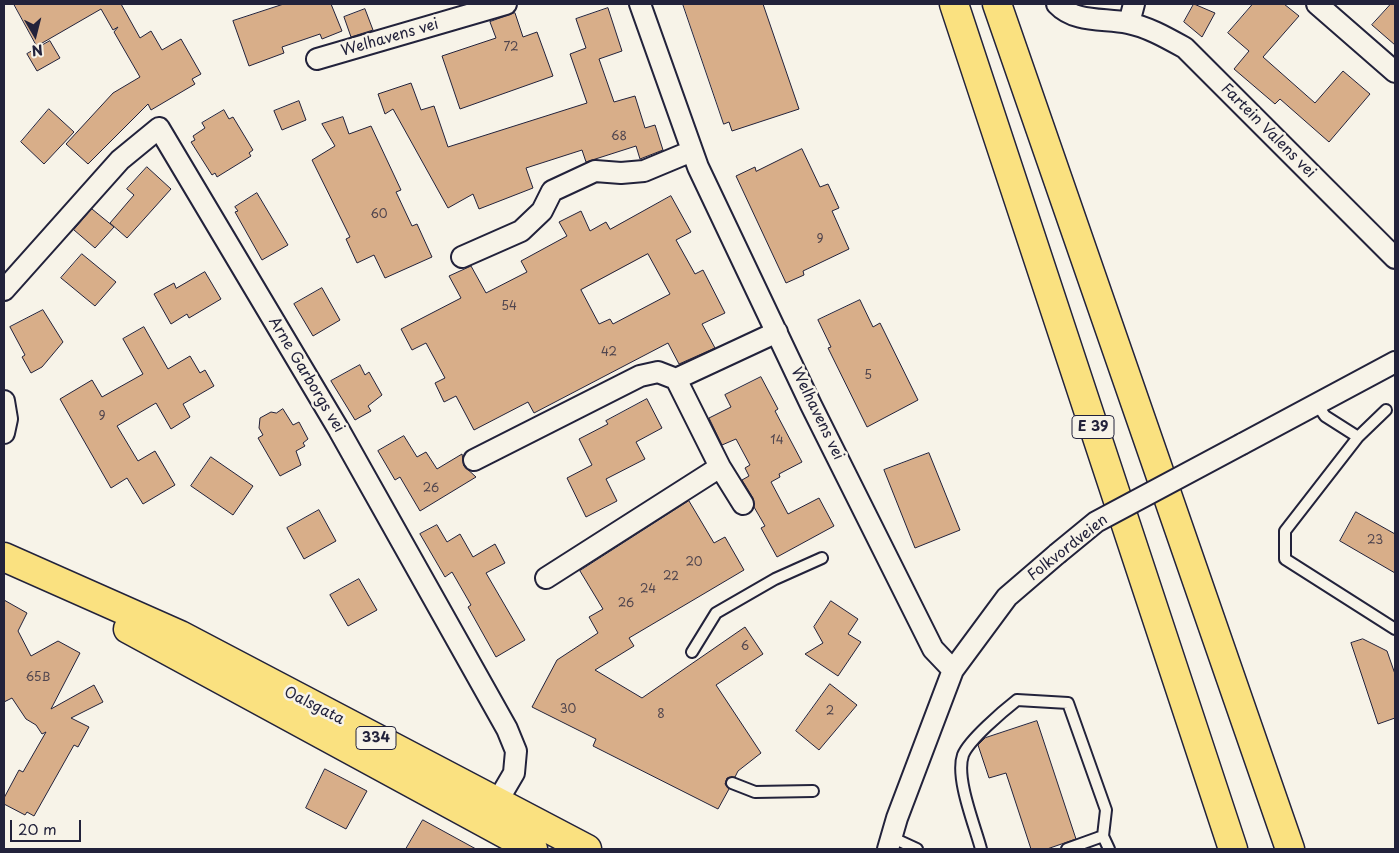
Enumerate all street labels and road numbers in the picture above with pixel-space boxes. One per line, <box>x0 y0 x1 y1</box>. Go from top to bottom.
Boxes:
street label: Welhavens vei <box>339 15 441 61</box>
street label: Fartein Valens vei <box>1217 80 1319 182</box>
street label: Arne Garborgs vei <box>264 314 348 436</box>
street label: Welhavens vei <box>787 365 847 463</box>
road number: E 39 <box>1072 416 1114 438</box>
street label: Folkvordveien <box>1024 511 1112 585</box>
street label: Oalsgata <box>281 683 347 729</box>
road number: 334 <box>356 726 396 750</box>

